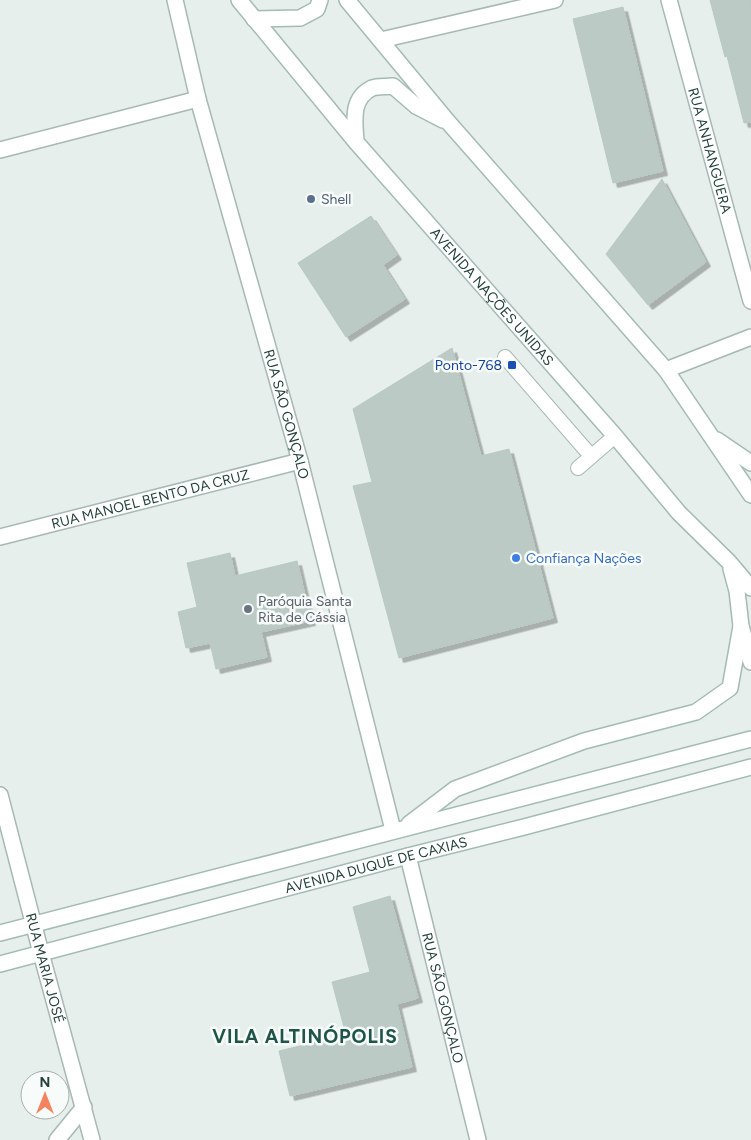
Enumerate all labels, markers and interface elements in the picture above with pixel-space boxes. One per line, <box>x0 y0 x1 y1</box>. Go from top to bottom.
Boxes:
street label: RUA ANHANGUERA <box>684 86 735 216</box>
place label: Shell <box>321 191 351 208</box>
marker: Shell <box>305 193 317 205</box>
street label: AVENIDA NAÇÕES UNIDAS <box>427 224 557 369</box>
street label: RUA SÃO GONÇALO <box>260 347 312 481</box>
place label: Ponto-768 <box>435 357 502 374</box>
marker: Ponto-768 <box>506 359 518 371</box>
street label: RUA MANOEL BENTO DA CRUZ <box>49 466 251 533</box>
place label: Confiança Nações <box>526 550 641 567</box>
marker: Confiança Nações <box>510 552 522 564</box>
place label: Paróquia Santa Rita de Cássia <box>258 593 352 626</box>
marker: Paróquia Santa Rita de Cássia <box>242 603 254 615</box>
street label: AVENIDA DUQUE DE CAXIAS <box>283 833 469 897</box>
street label: RUA MARIA JOSÉ <box>22 911 68 1025</box>
street label: RUA SÃO GONÇALO <box>418 931 467 1065</box>
district label: VILA ALTINÓPOLIS <box>212 1025 398 1048</box>
north arrow <box>20 1070 70 1120</box>
text: N <box>40 1074 50 1091</box>

